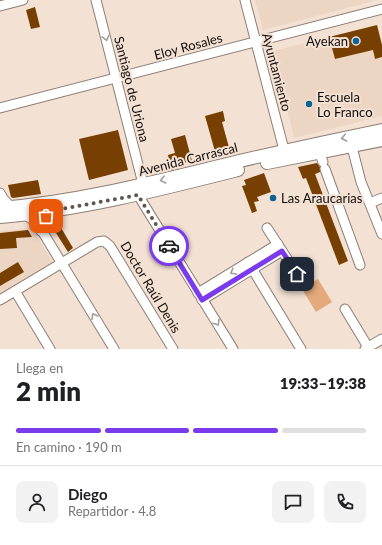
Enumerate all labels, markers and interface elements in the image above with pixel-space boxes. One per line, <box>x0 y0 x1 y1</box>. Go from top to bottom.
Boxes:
street label: Eloy Rosales <box>152 29 224 63</box>
street label: Ayuntamiento <box>259 31 295 113</box>
place label: Ayekan <box>306 33 348 49</box>
one-way arrow <box>101 35 109 41</box>
street label: Santiago de Uriona <box>111 35 153 143</box>
marker: Ayekan <box>351 36 361 46</box>
place label: Escuela Lo Franco <box>317 89 373 120</box>
marker: Escuela Lo Franco <box>304 99 314 109</box>
one-way arrow <box>341 133 347 141</box>
street label: Avenida Carrascal <box>137 139 239 179</box>
one-way arrow <box>160 175 166 183</box>
place label: Las Araucarias <box>281 190 363 206</box>
marker: Las Araucarias <box>268 193 278 203</box>
pin <box>29 199 63 233</box>
icon: bag <box>35 205 57 227</box>
courier <box>149 226 189 266</box>
icon: car <box>158 235 180 257</box>
street label: Doctor Raúl Denis <box>117 238 185 336</box>
pin <box>280 257 314 291</box>
icon: home <box>286 263 308 285</box>
one-way arrow <box>230 267 237 274</box>
one-way arrow <box>91 313 99 320</box>
one-way arrow <box>212 319 219 326</box>
text: Llega en <box>16 360 63 376</box>
text: 19:33–19:38 <box>280 374 366 392</box>
text: 2 min <box>16 375 81 407</box>
text: En camino · 190 m <box>16 439 122 455</box>
button: person <box>16 481 58 523</box>
button: chat <box>272 481 314 523</box>
button: phone <box>324 481 366 523</box>
text: Diego <box>68 485 108 503</box>
text: Repartidor · 4.8 <box>68 503 156 519</box>

